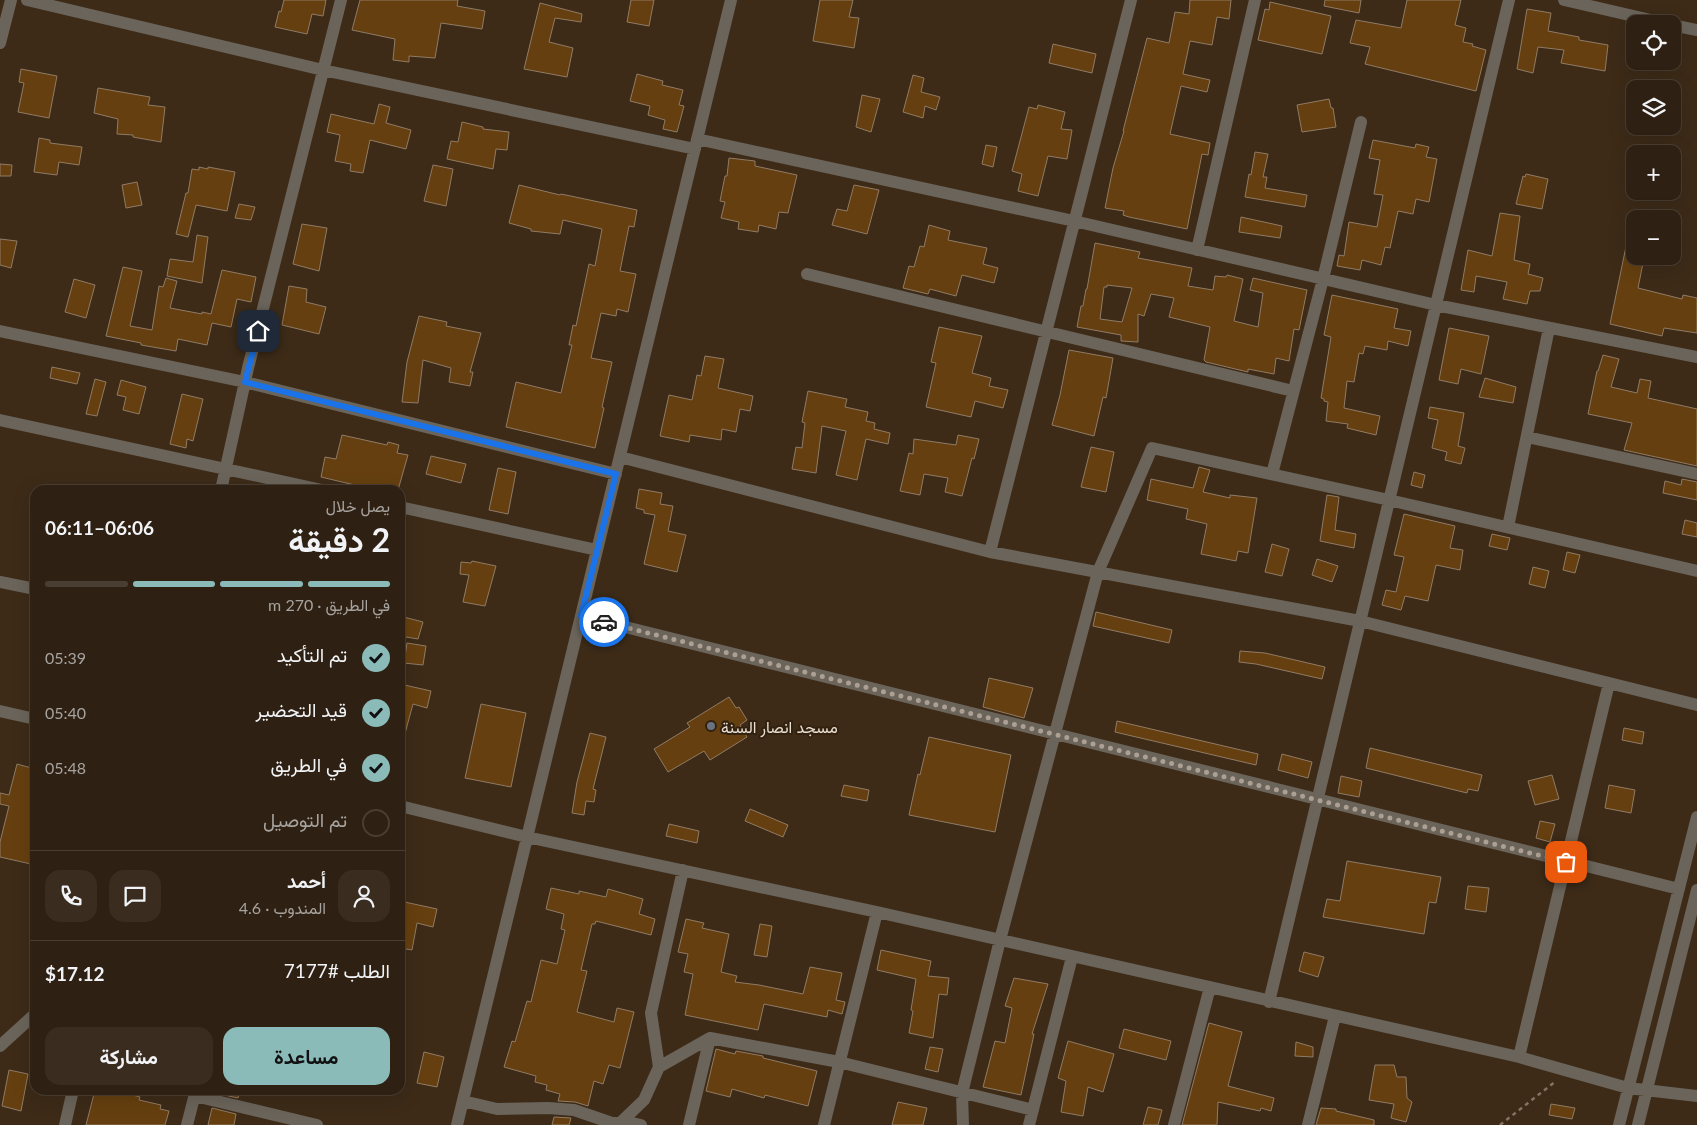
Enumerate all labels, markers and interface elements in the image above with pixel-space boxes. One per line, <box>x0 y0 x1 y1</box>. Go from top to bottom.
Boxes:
map controls <box>1626 15 1681 265</box>
button: locate <box>1626 15 1681 70</box>
button: layers <box>1626 80 1681 135</box>
button: + <box>1626 145 1681 200</box>
button: − <box>1626 210 1681 265</box>
pin <box>237 310 279 352</box>
icon: home <box>244 317 272 345</box>
text: يصل خلال <box>326 496 390 515</box>
text: 06:06–06:11 <box>45 516 154 539</box>
text: 2 دقيقة <box>288 520 390 559</box>
text: في الطريق · 270 m <box>268 595 390 614</box>
courier <box>579 597 629 647</box>
icon: car <box>590 608 618 636</box>
text: تم التأكيد <box>277 643 347 666</box>
icon: check <box>362 644 390 672</box>
text: 05:39 <box>45 648 86 667</box>
text: قيد التحضير <box>256 698 347 721</box>
icon: check <box>362 699 390 727</box>
text: 05:40 <box>45 703 86 722</box>
place label: مسجد انصار السنة <box>721 717 838 738</box>
marker: مسجد انصار السنة <box>705 720 717 732</box>
text: في الطريق <box>271 753 347 776</box>
icon: check <box>362 754 390 782</box>
text: 05:48 <box>45 758 86 777</box>
text: تم التوصيل <box>263 808 347 831</box>
pin <box>1545 841 1587 883</box>
icon: bag <box>1552 848 1580 876</box>
text: أحمد <box>287 869 326 892</box>
button: phone <box>45 870 97 922</box>
button: chat <box>109 870 161 922</box>
button: person <box>338 870 390 922</box>
text: المندوب · 4.6 <box>239 898 326 917</box>
text: الطلب #7177 <box>284 959 390 982</box>
text: $17.12 <box>45 962 105 985</box>
button: مشاركة <box>45 1027 213 1085</box>
button: مساعدة <box>223 1027 390 1085</box>

